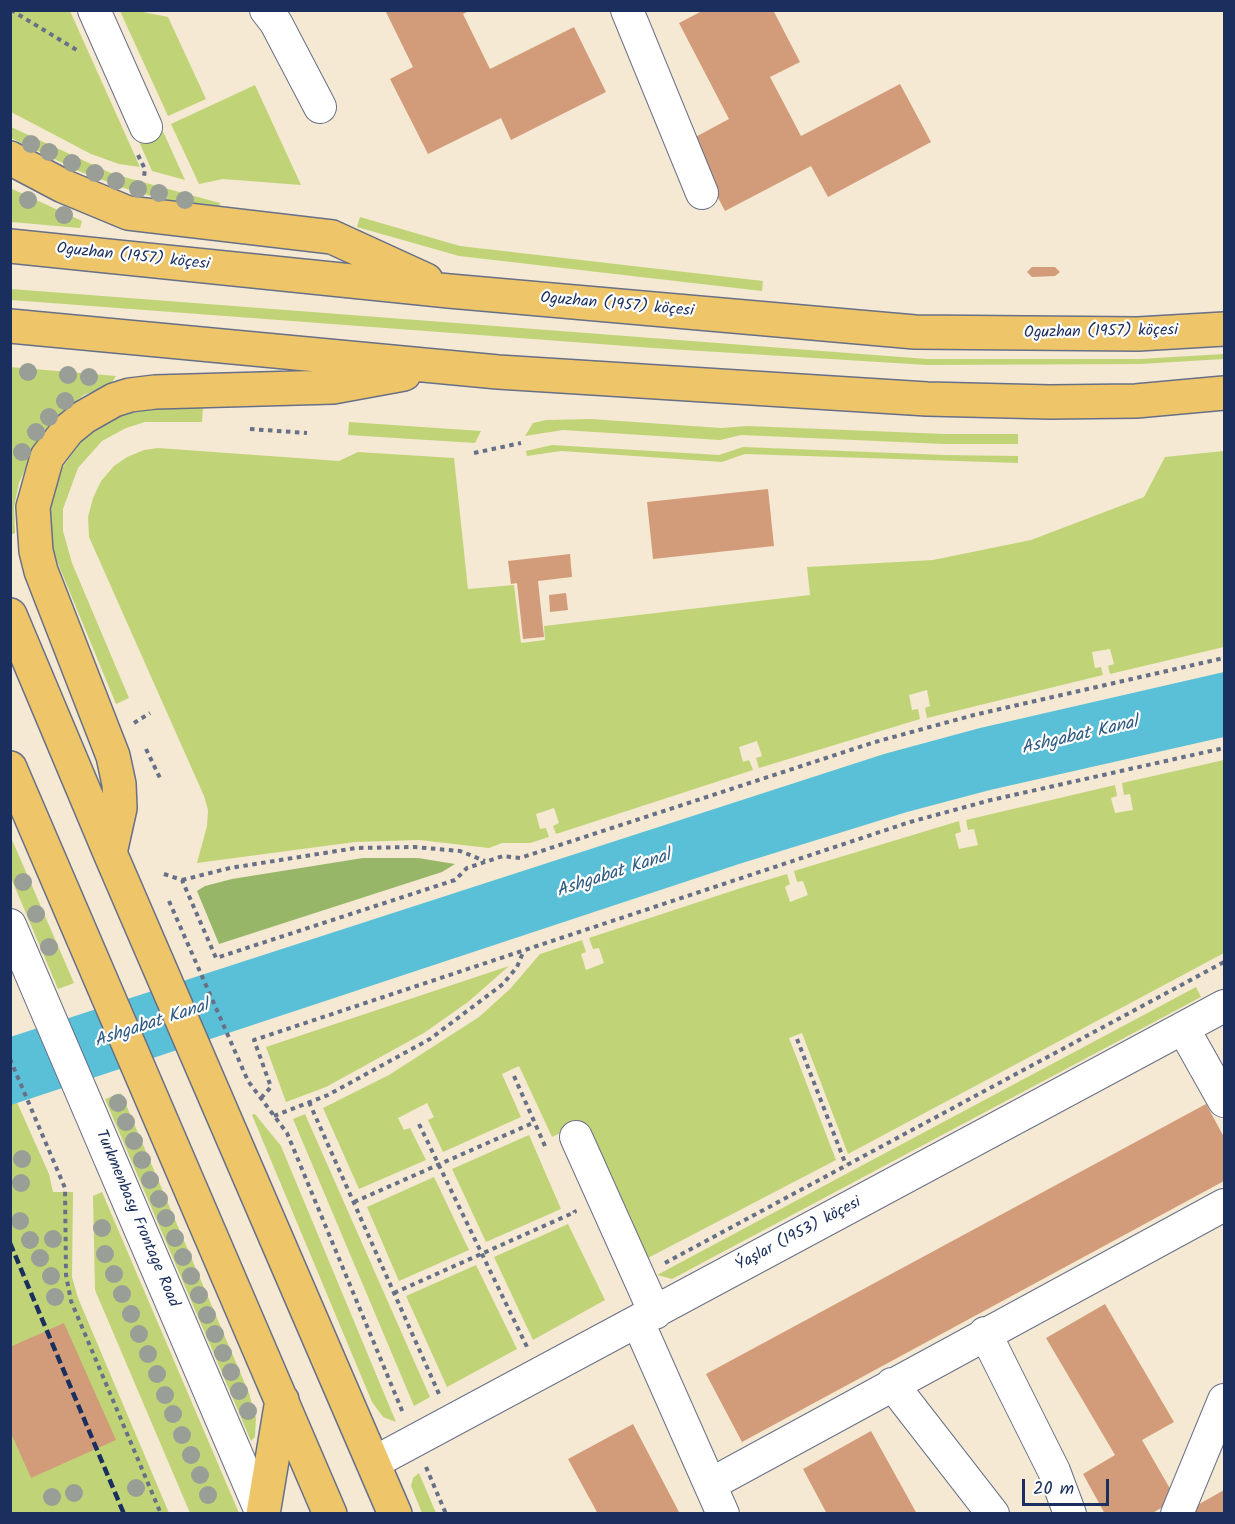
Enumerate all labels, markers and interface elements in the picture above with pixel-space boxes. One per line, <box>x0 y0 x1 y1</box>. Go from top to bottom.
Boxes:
street label: Oguzhan (1957) köçesi <box>55 240 211 276</box>
street label: Oguzhan (1957) köçesi <box>539 290 695 322</box>
street label: Oguzhan (1957) köçesi <box>1024 322 1178 344</box>
water label: Ashgabat Kanal <box>1020 713 1140 761</box>
water label: Ashgabat Kanal <box>554 846 674 904</box>
water label: Ashgabat Kanal <box>92 996 212 1054</box>
street label: Turkmenbasy Frontage Road <box>90 1128 182 1310</box>
street label: Ýaşlar (1953) köçesi <box>733 1194 865 1276</box>
scale bar <box>1025 1467 1112 1505</box>
text: 20 m <box>1033 1475 1074 1504</box>

